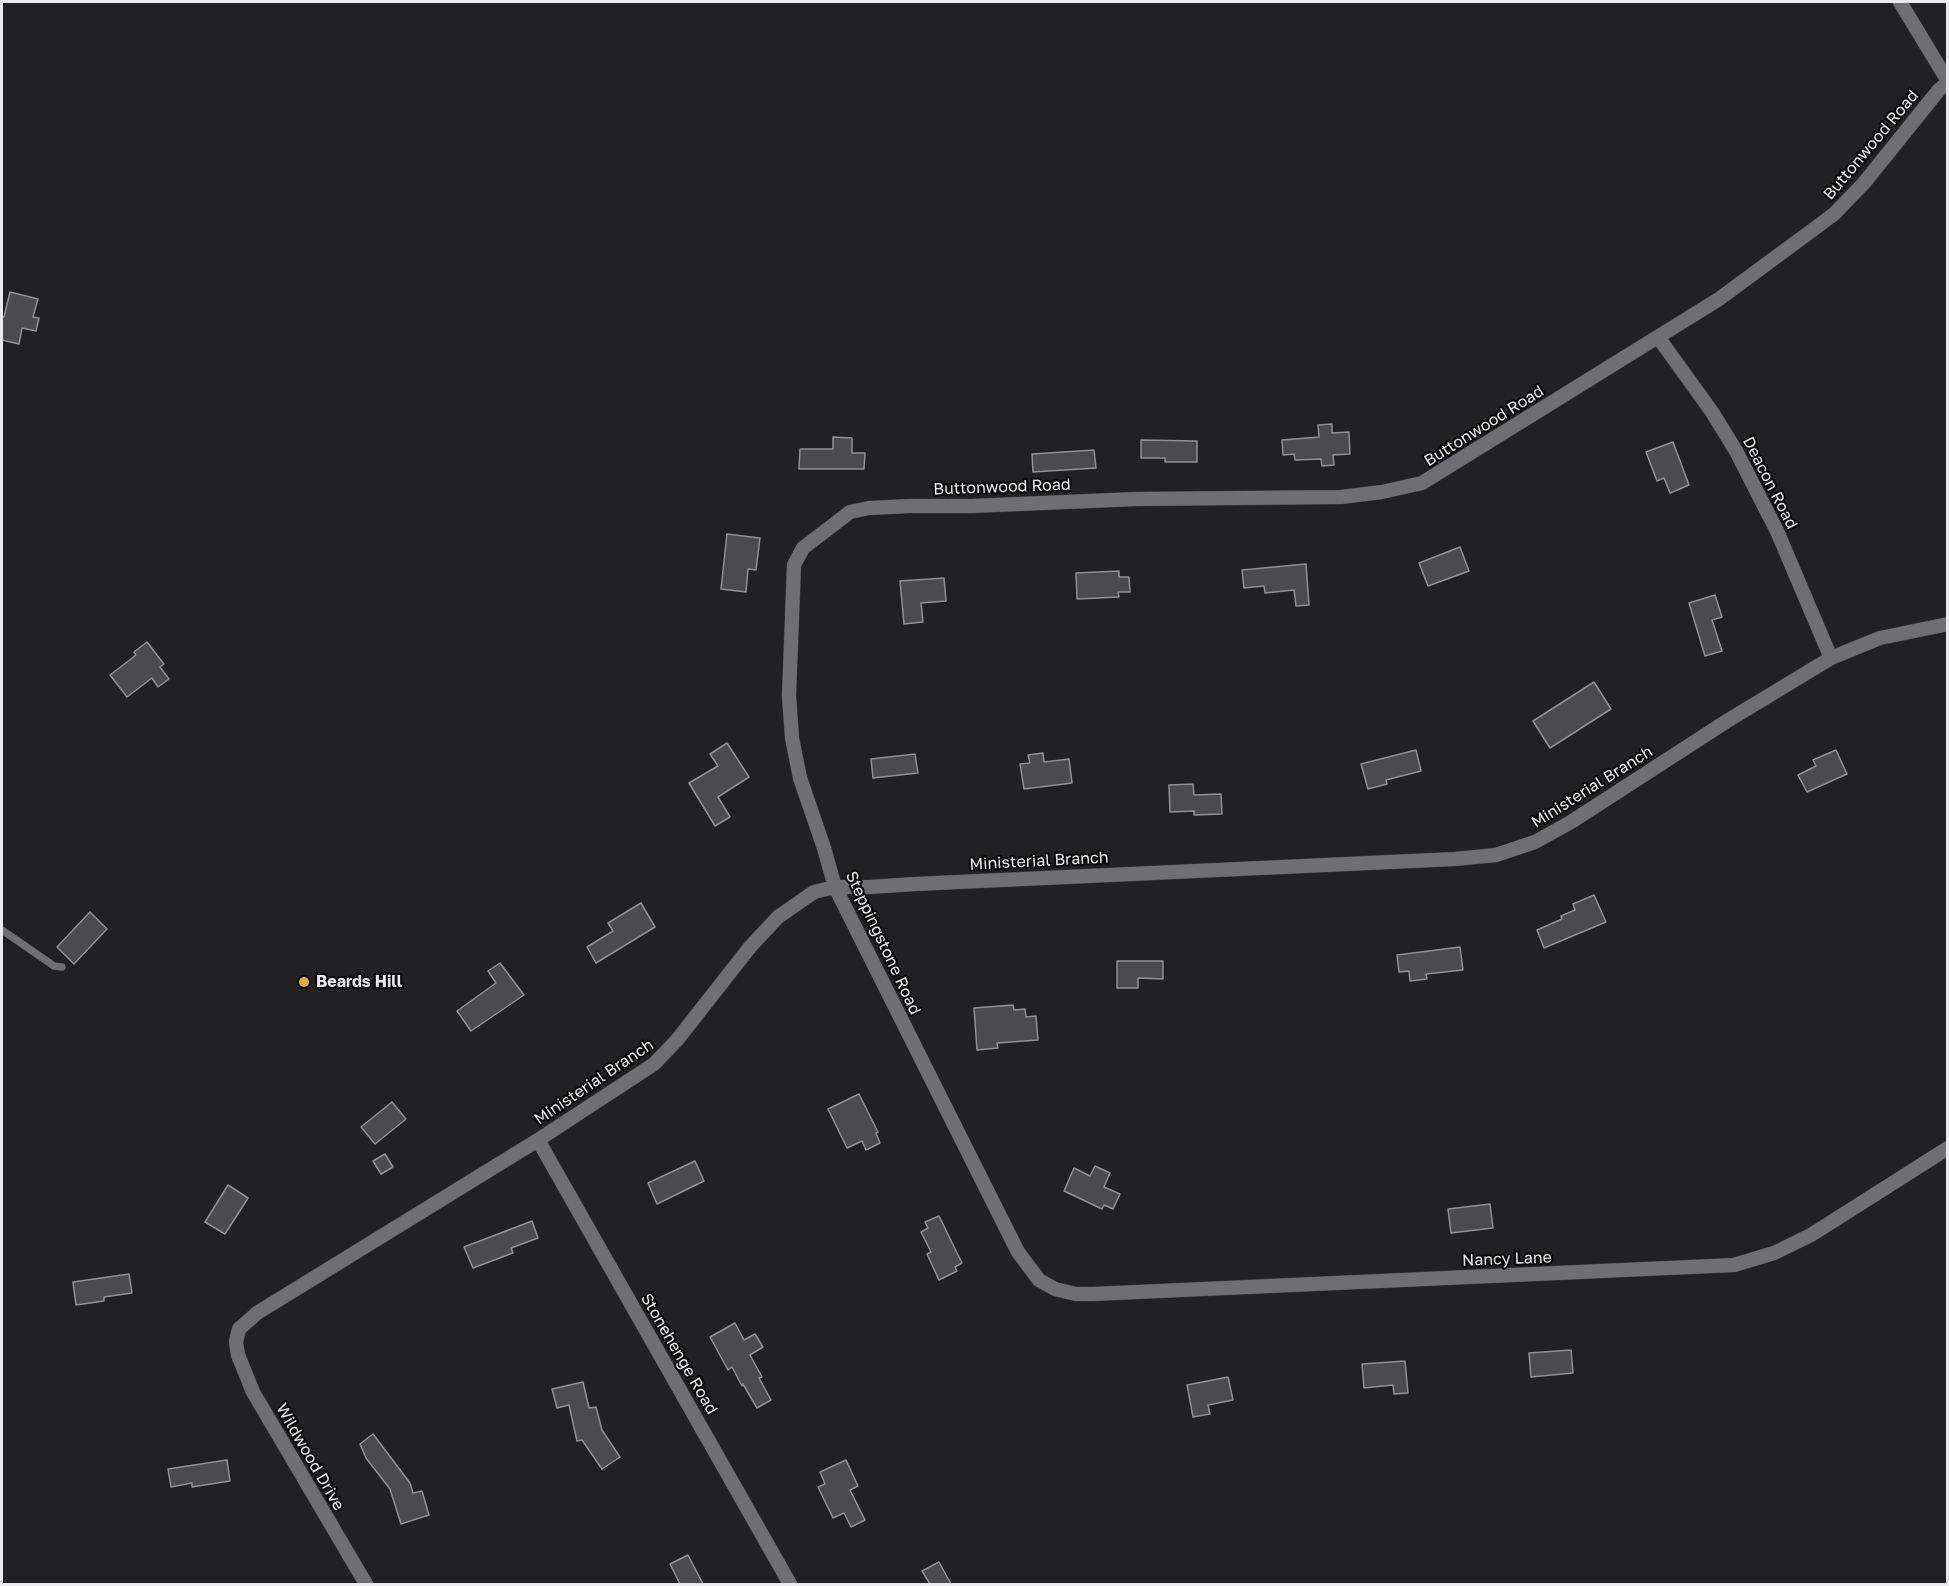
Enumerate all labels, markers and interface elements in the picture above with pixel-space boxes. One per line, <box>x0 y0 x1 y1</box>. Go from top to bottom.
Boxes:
street label: Buttonwood Road <box>1819 86 1923 204</box>
street label: Buttonwood Road <box>1421 381 1547 471</box>
street label: Deacon Road <box>1739 434 1801 532</box>
street label: Buttonwood Road <box>933 475 1071 499</box>
street label: Ministerial Branch <box>1528 742 1656 832</box>
street label: Ministerial Branch <box>969 848 1109 874</box>
street label: Steppingstone Road <box>841 868 925 1018</box>
place label: Beards Hill <box>316 972 402 992</box>
marker: Beards Hill <box>297 975 311 989</box>
street label: Ministerial Branch <box>531 1035 657 1129</box>
street label: Nancy Lane <box>1462 1248 1552 1270</box>
street label: Stonehenge Road <box>637 1290 721 1418</box>
street label: Wildwood Drive <box>272 1400 348 1514</box>

